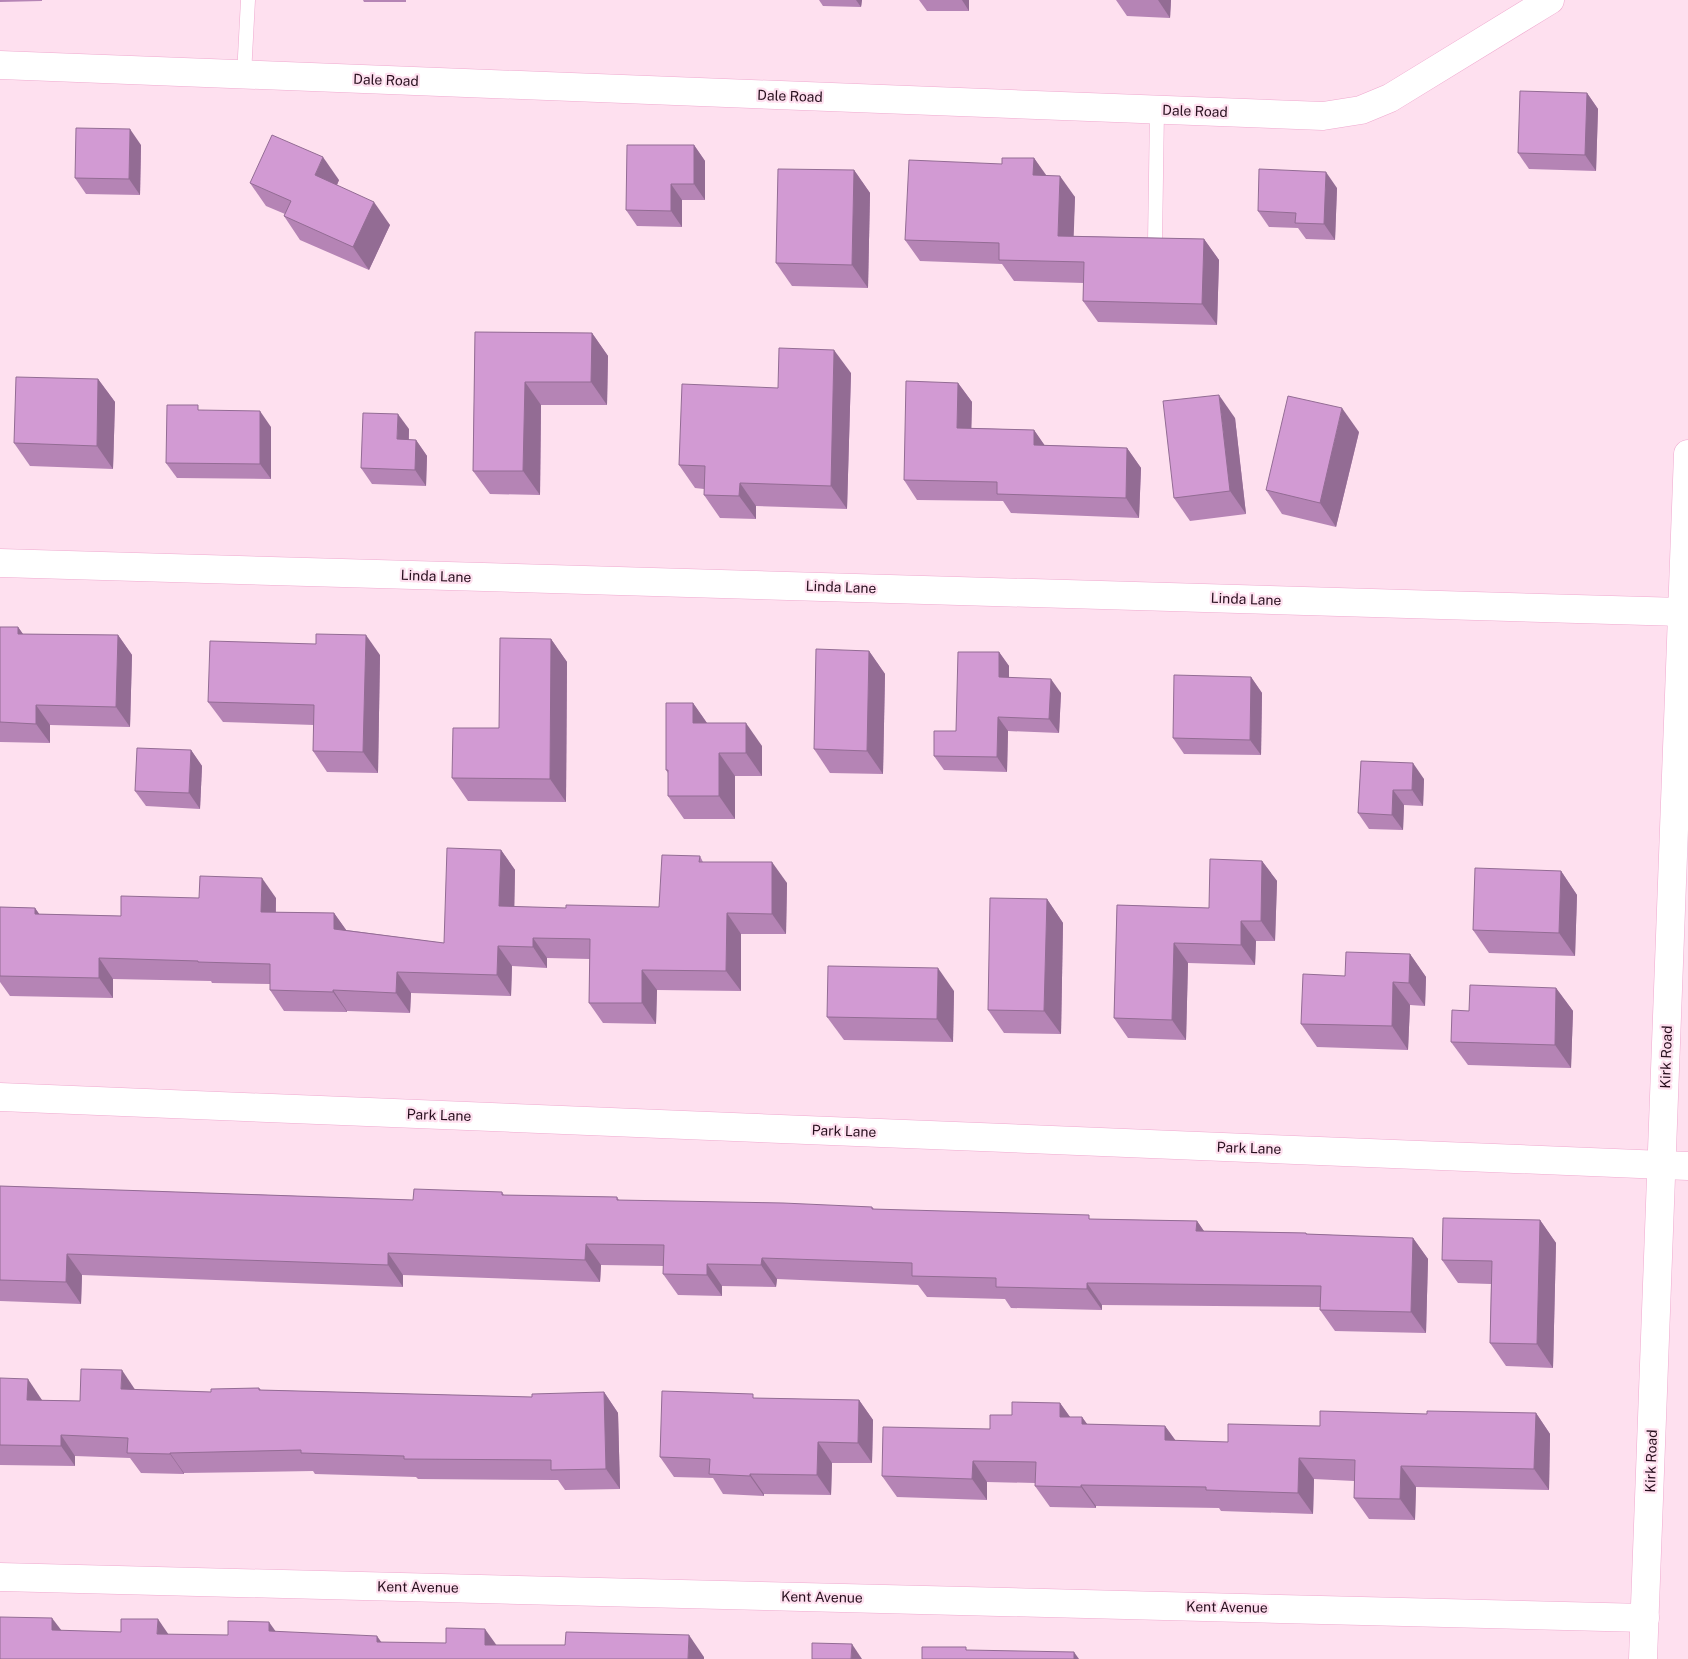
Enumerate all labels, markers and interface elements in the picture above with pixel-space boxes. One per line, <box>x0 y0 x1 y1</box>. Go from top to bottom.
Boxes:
street label: Dale Road <box>353 71 419 89</box>
street label: Dale Road <box>757 87 823 105</box>
street label: Dale Road <box>1162 102 1228 120</box>
street label: Linda Lane <box>400 567 472 585</box>
street label: Linda Lane <box>805 578 877 596</box>
street label: Linda Lane <box>1210 590 1282 608</box>
street label: Kirk Road <box>1657 1025 1675 1089</box>
street label: Park Lane <box>406 1106 472 1124</box>
street label: Park Lane <box>811 1122 877 1140</box>
street label: Park Lane <box>1216 1139 1282 1157</box>
street label: Kirk Road <box>1642 1429 1660 1493</box>
street label: Kent Avenue <box>377 1578 459 1596</box>
street label: Kent Avenue <box>781 1588 863 1606</box>
street label: Kent Avenue <box>1186 1598 1268 1616</box>

